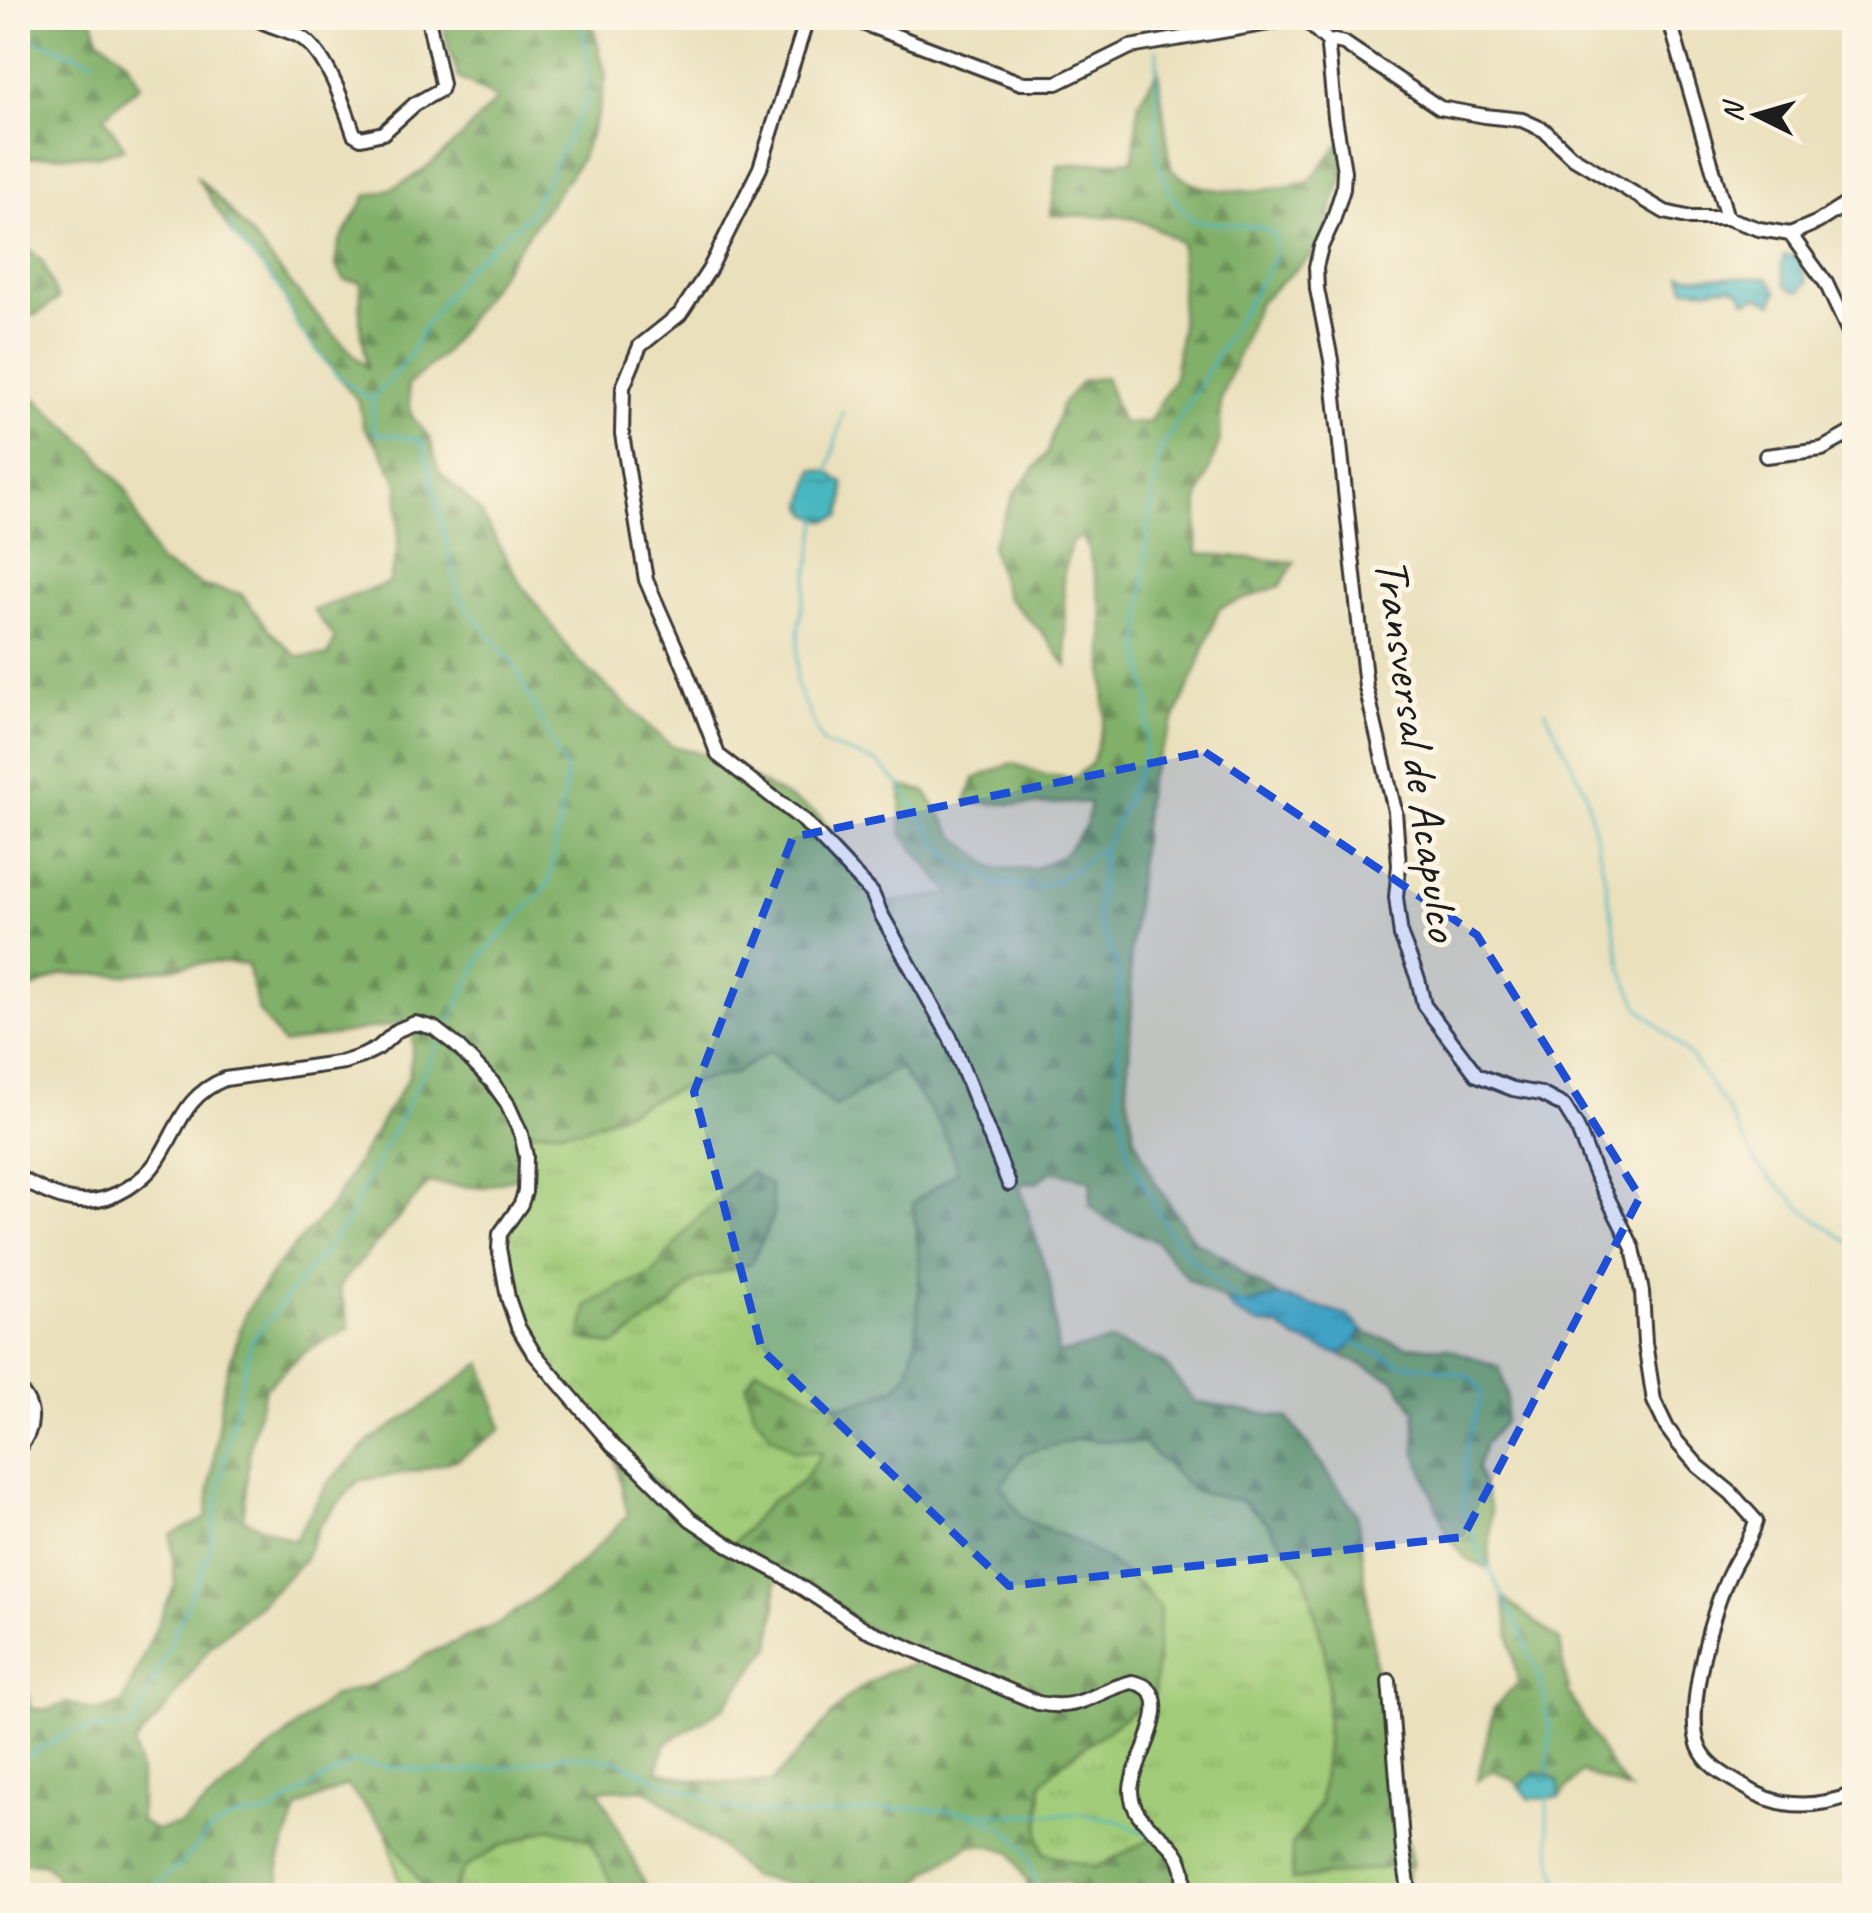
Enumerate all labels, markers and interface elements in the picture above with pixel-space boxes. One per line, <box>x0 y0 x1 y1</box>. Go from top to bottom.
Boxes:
north arrow <box>1707 65 1807 165</box>
text: N <box>1714 98 1751 123</box>
street label: Transversal de Acapulco <box>1362 554 1475 947</box>

